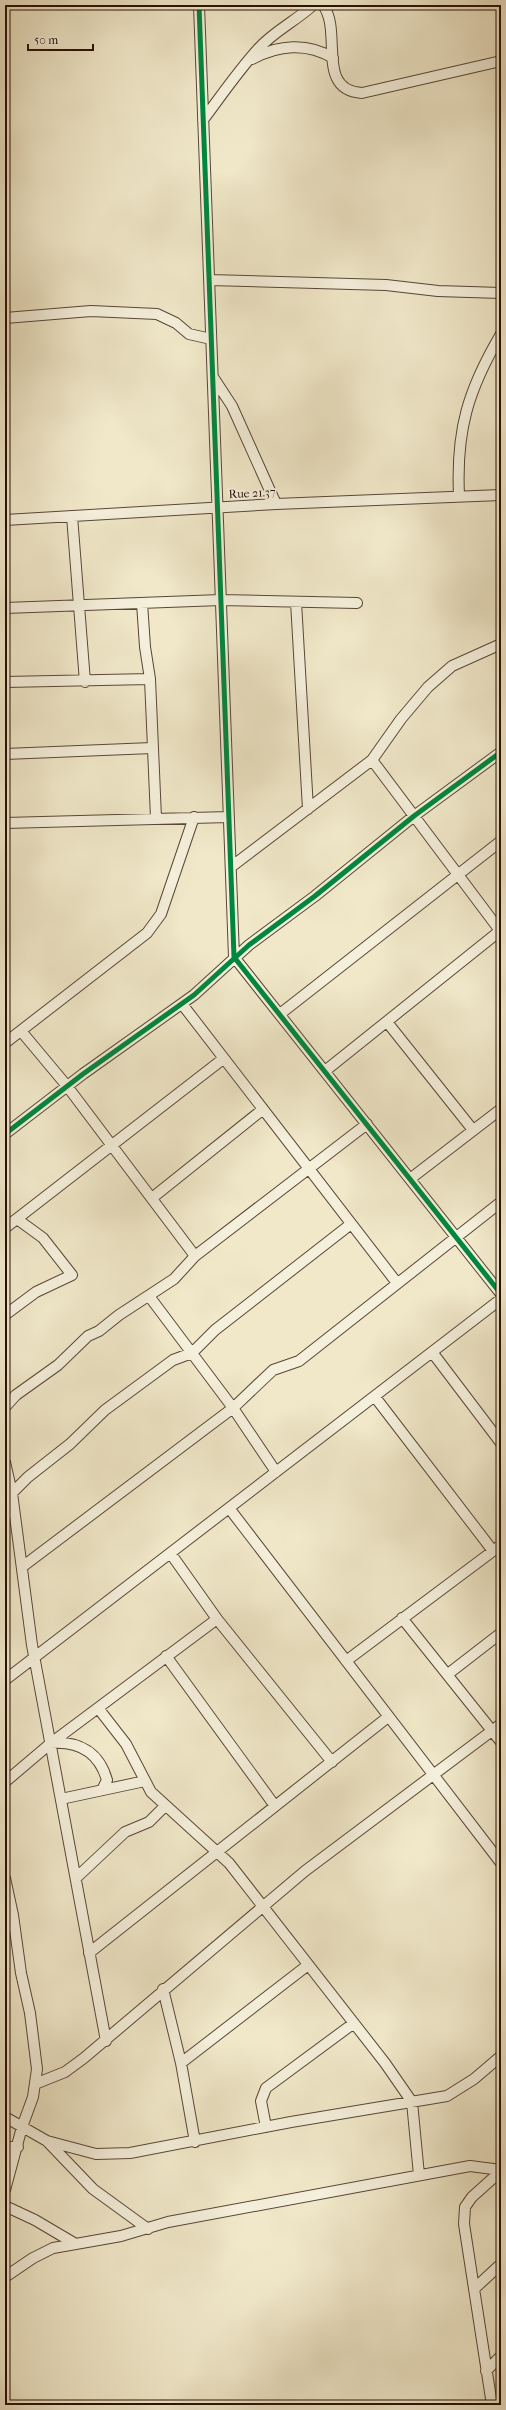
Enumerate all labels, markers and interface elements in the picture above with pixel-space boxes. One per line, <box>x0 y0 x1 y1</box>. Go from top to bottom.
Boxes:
scale bar <box>28 26 93 52</box>
text: 50 m <box>34 33 58 47</box>
street label: Rue 21.37 <box>228 485 276 501</box>

